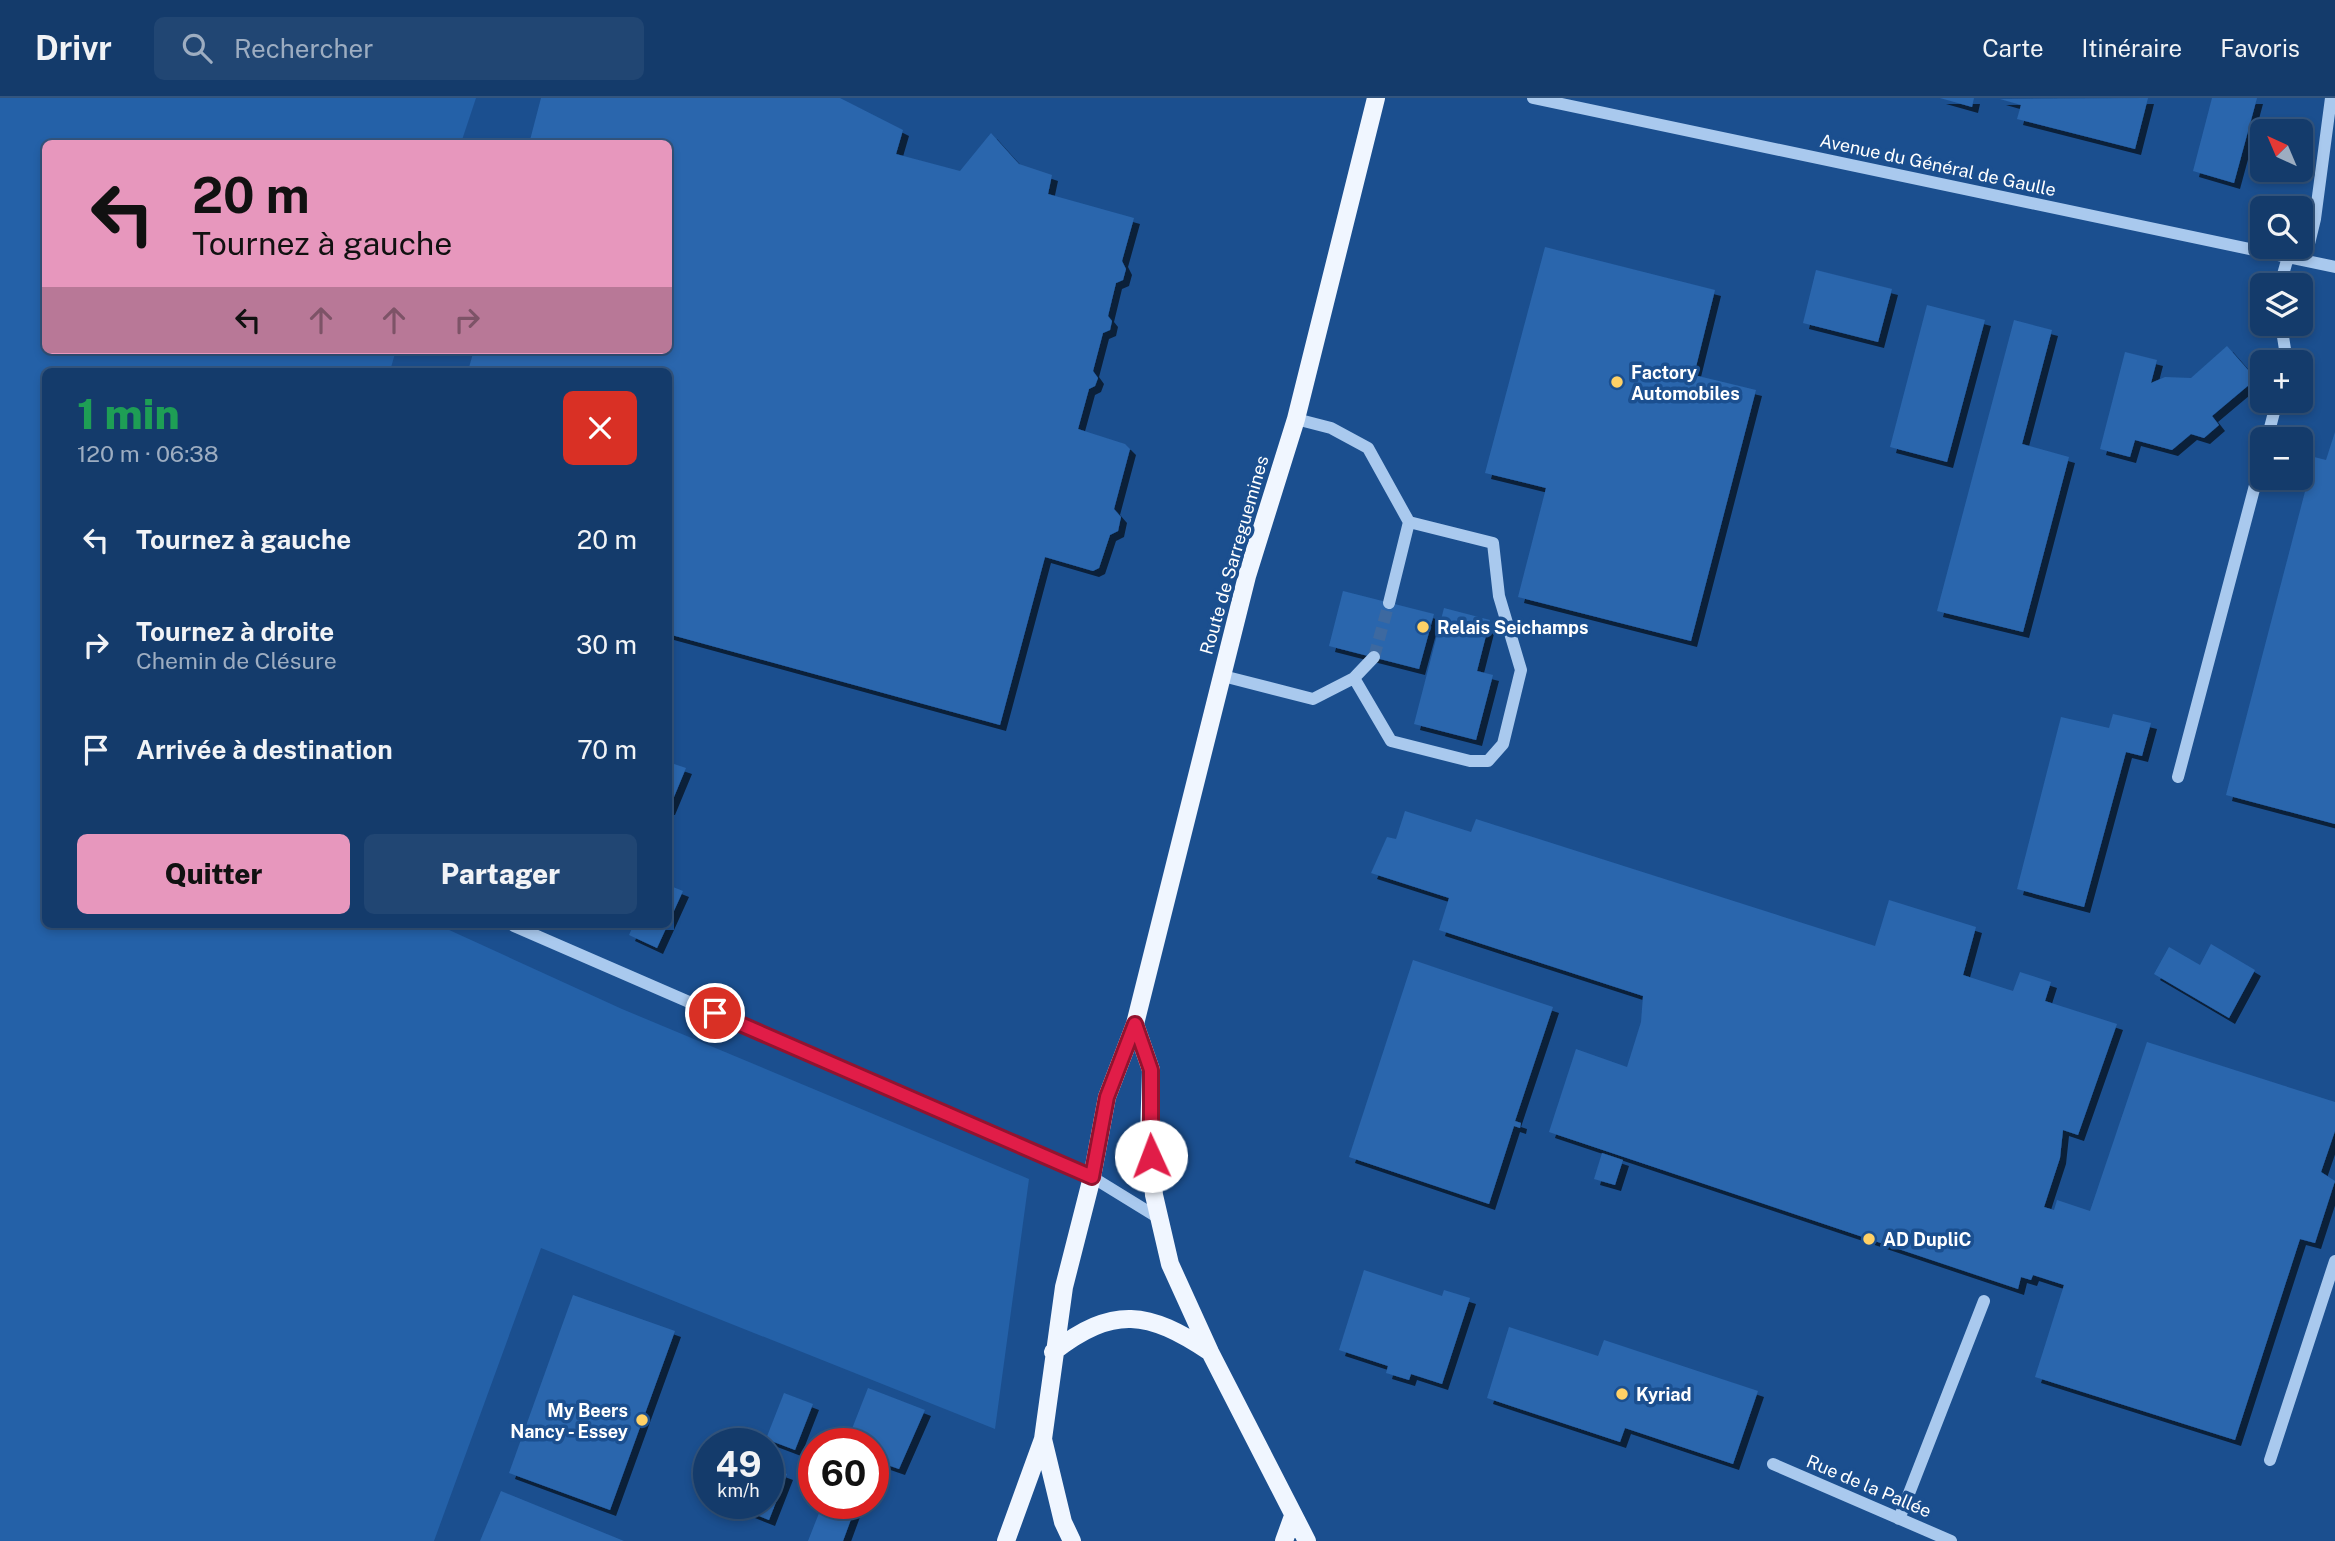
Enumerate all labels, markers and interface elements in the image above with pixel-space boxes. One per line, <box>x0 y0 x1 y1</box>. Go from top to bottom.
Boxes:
search box <box>154 17 644 80</box>
text: Drivr <box>35 29 112 67</box>
icon: search <box>178 29 216 67</box>
text: Rechercher <box>234 33 373 64</box>
text: Carte <box>1982 34 2044 62</box>
text: Itinéraire <box>2082 34 2182 62</box>
text: Favoris <box>2220 34 2300 62</box>
north arrow <box>2250 119 2314 182</box>
map controls <box>2250 119 2313 490</box>
street label: Avenue du Général de Gaulle <box>1818 130 2058 200</box>
text: 20 m <box>192 166 310 224</box>
icon: left <box>77 168 168 259</box>
button: search <box>2250 196 2313 259</box>
text: Tournez à gauche <box>192 225 452 262</box>
button: layers <box>2250 273 2313 336</box>
icon: left <box>229 301 267 339</box>
icon: ahead <box>302 301 340 339</box>
icon: ahead <box>375 301 413 339</box>
icon: right <box>448 301 486 339</box>
button: + <box>2250 350 2313 413</box>
place label: Factory Automobiles <box>1631 362 1740 404</box>
marker: Factory Automobiles <box>1609 374 1625 390</box>
text: 1 min <box>77 389 180 438</box>
button: close <box>563 391 637 465</box>
button: − <box>2250 427 2313 490</box>
text: 120 m · 06:38 <box>77 440 219 467</box>
street label: Route de Sarreguemines <box>1196 453 1272 657</box>
icon: left <box>77 521 115 559</box>
text: Tournez à gauche <box>136 524 351 555</box>
text: 20 m <box>577 524 637 555</box>
text: Tournez à droite <box>136 616 334 647</box>
place label: Relais Seichamps <box>1437 617 1588 638</box>
marker: Relais Seichamps <box>1415 619 1431 635</box>
icon: right <box>77 626 115 664</box>
text: 30 m <box>576 629 637 660</box>
text: Chemin de Clésure <box>136 647 337 674</box>
icon: arrive <box>77 731 115 769</box>
text: Arrivée à destination <box>136 734 393 765</box>
text: 70 m <box>577 734 637 765</box>
button: Quitter <box>77 834 350 914</box>
button: Partager <box>364 834 637 914</box>
pin <box>685 983 745 1043</box>
icon: arrive <box>696 994 734 1032</box>
position arrow <box>1114 1119 1188 1193</box>
place label: AD DupliC <box>1883 1229 1971 1250</box>
marker: AD DupliC <box>1861 1231 1877 1247</box>
place label: Kyriad <box>1636 1384 1691 1405</box>
marker: Kyriad <box>1614 1386 1630 1402</box>
place label: My Beers Nancy - Essey <box>510 1400 628 1442</box>
marker: My Beers Nancy - Essey <box>634 1412 650 1428</box>
speed limit sign: 60 <box>798 1428 889 1519</box>
text: 49 <box>715 1444 762 1485</box>
street label: Rue de la Pallée <box>1803 1450 1935 1522</box>
text: km/h <box>717 1480 760 1501</box>

